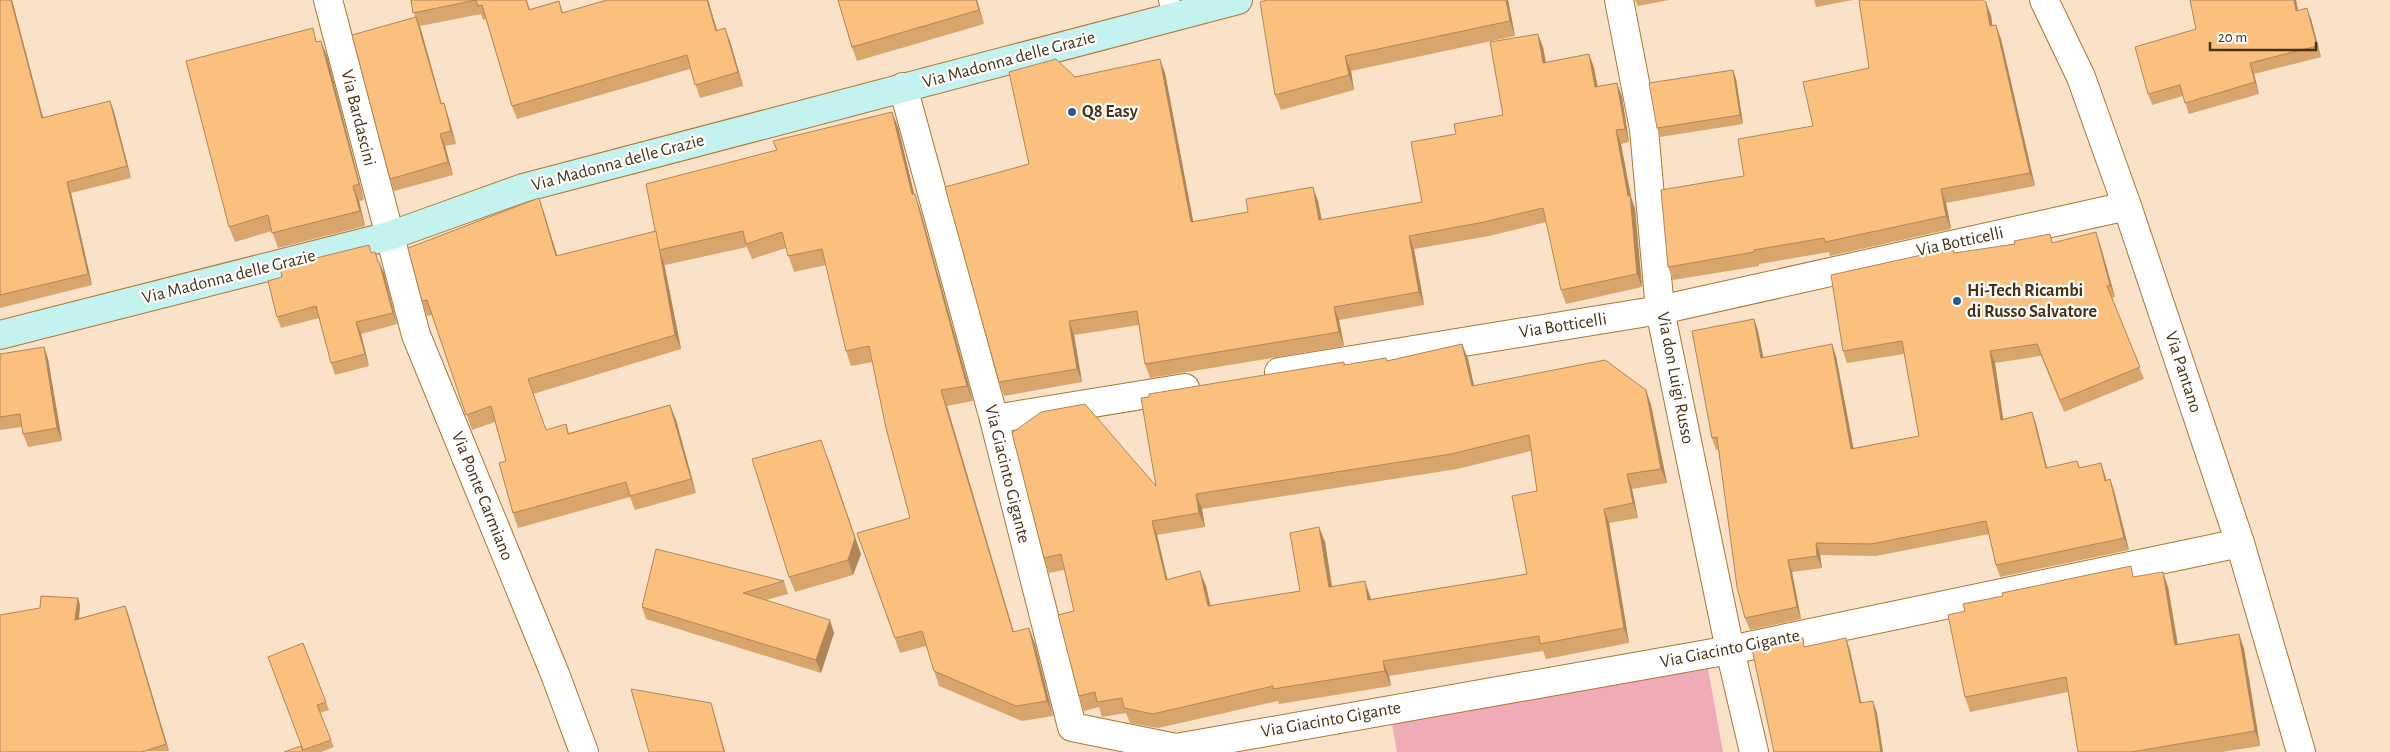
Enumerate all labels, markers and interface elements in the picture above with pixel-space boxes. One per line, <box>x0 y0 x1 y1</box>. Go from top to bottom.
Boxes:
scale bar <box>2210 20 2316 52</box>
street label: Via Madonna delle Grazie <box>921 28 1097 92</box>
text: 20 m <box>2218 30 2247 45</box>
street label: Via Bardascini <box>337 68 379 168</box>
place label: Q8 Easy <box>1082 103 1139 121</box>
marker: Q8 Easy <box>1066 106 1078 118</box>
street label: Via Madonna delle Grazie <box>530 131 706 195</box>
street label: Via Botticelli <box>1915 224 2005 260</box>
street label: Via Madonna delle Grazie <box>140 247 318 307</box>
place label: Hi-Tech Ricambi di Russo Salvatore <box>1967 282 2097 321</box>
marker: Hi-Tech Ricambi di Russo Salvatore <box>1951 295 1963 307</box>
street label: Via Botticelli <box>1518 310 1608 342</box>
street label: Via don Luigi Russo <box>1653 310 1697 446</box>
street label: Via Pantano <box>2161 329 2205 415</box>
street label: Via Giacinto Gigante <box>981 403 1033 545</box>
street label: Via Ponte Carmiano <box>448 429 516 563</box>
street label: Via Giacinto Gigante <box>1659 627 1801 671</box>
street label: Via Giacinto Gigante <box>1260 699 1402 741</box>

